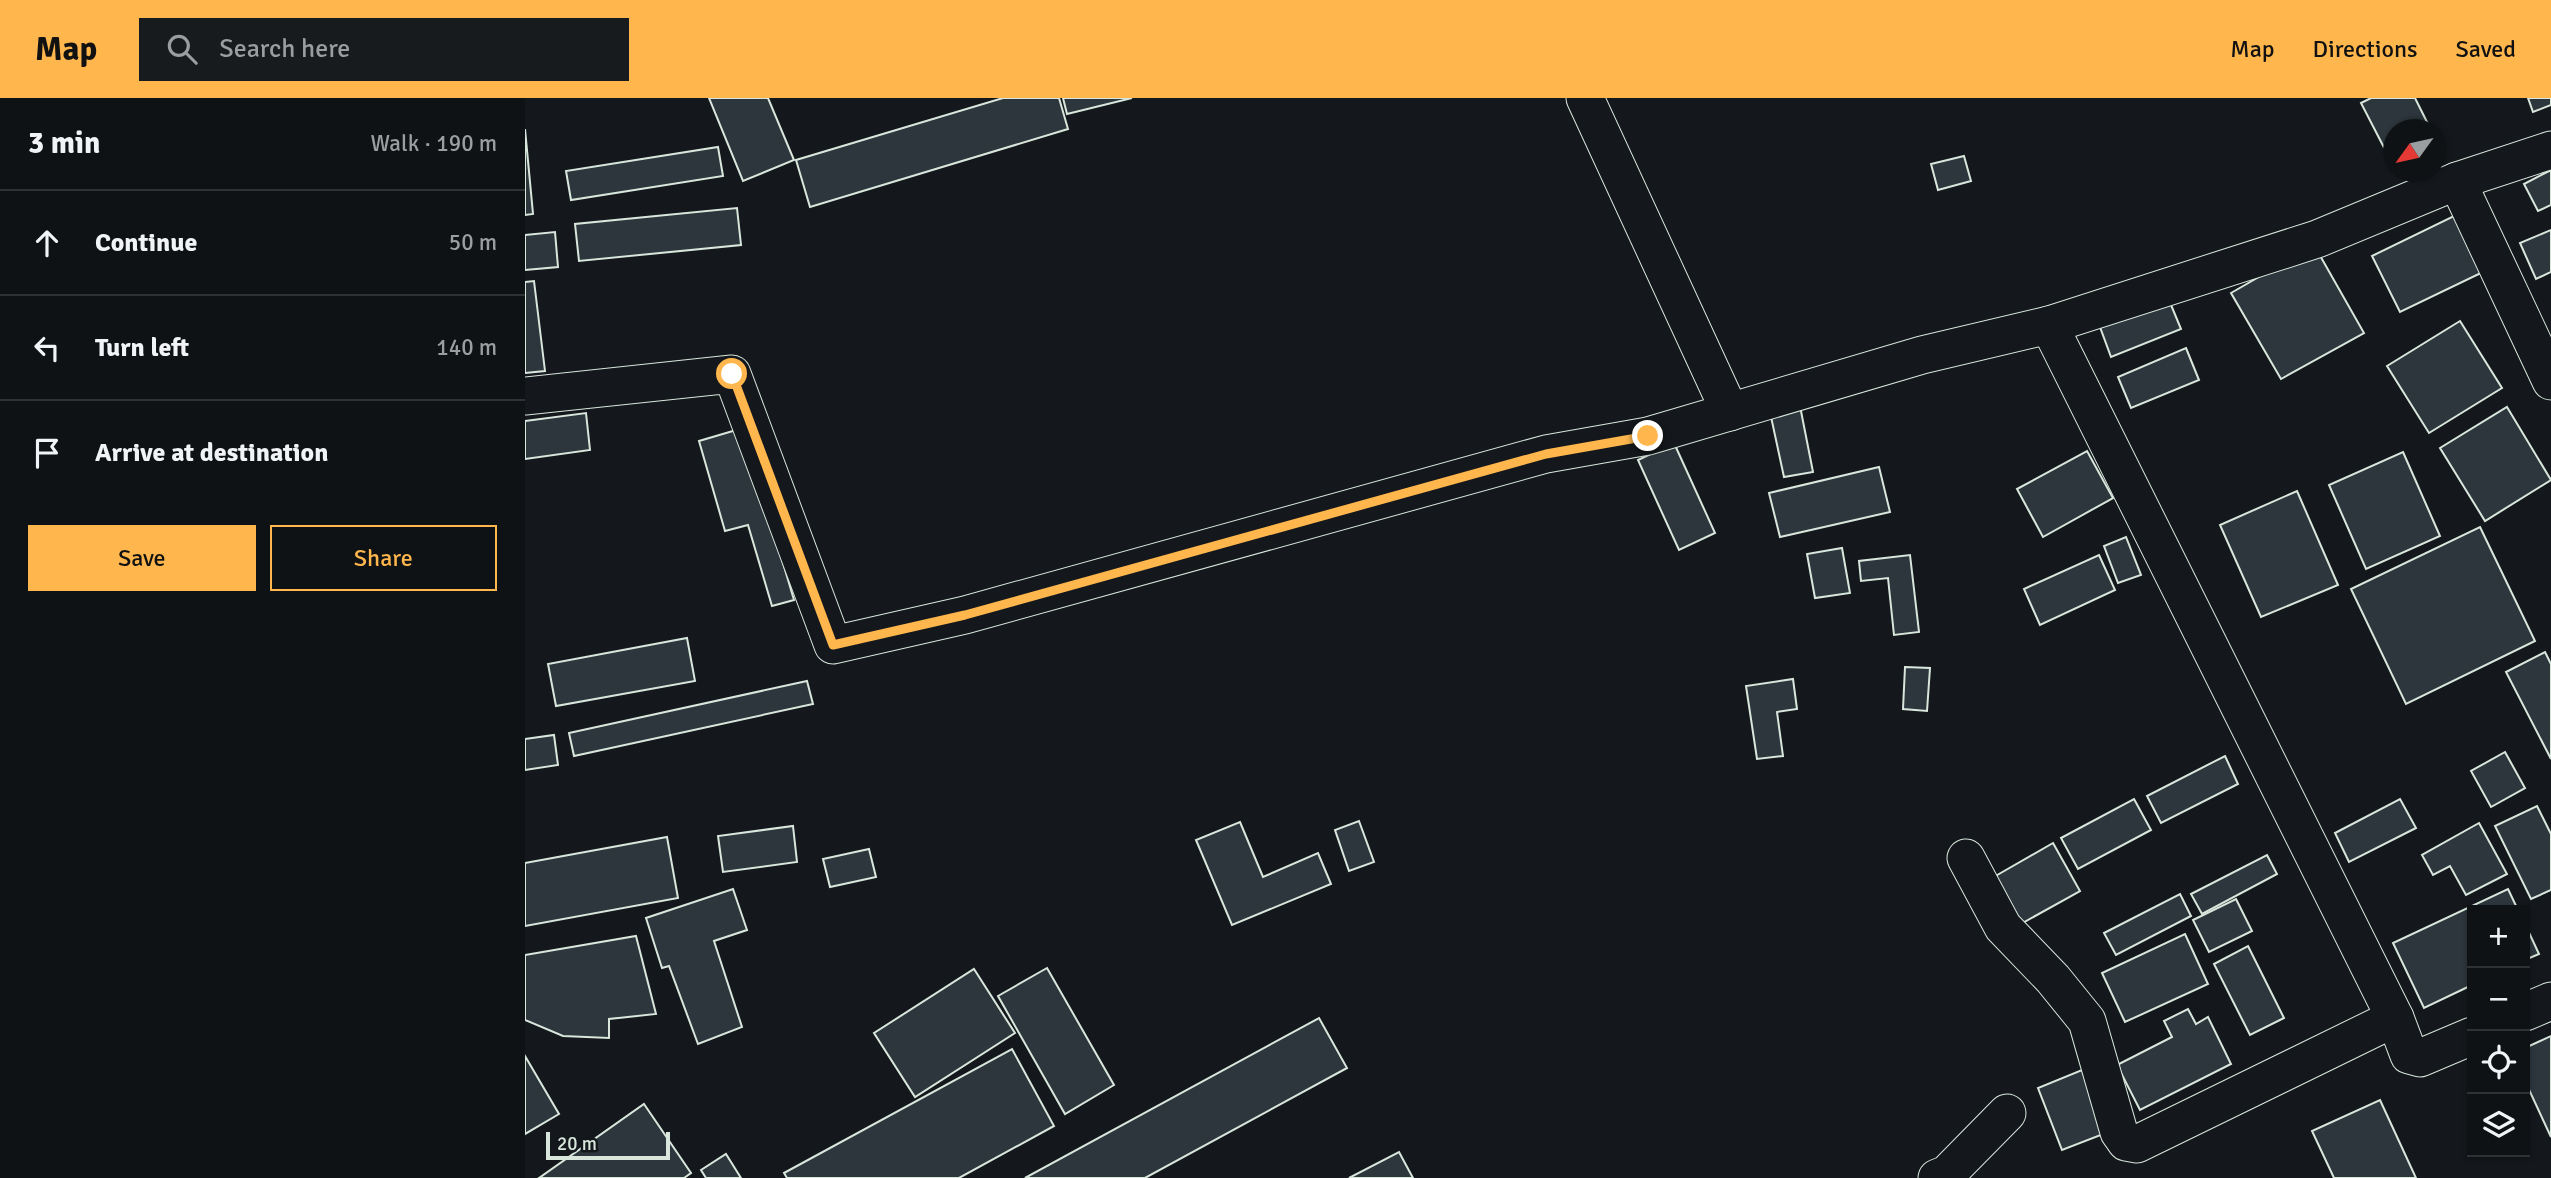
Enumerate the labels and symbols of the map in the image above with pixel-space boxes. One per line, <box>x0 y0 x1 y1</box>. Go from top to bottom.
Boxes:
north arrow <box>2383 119 2446 182</box>
route start <box>716 358 747 389</box>
route end <box>1632 420 1663 451</box>
scale bar <box>546 1129 670 1161</box>

